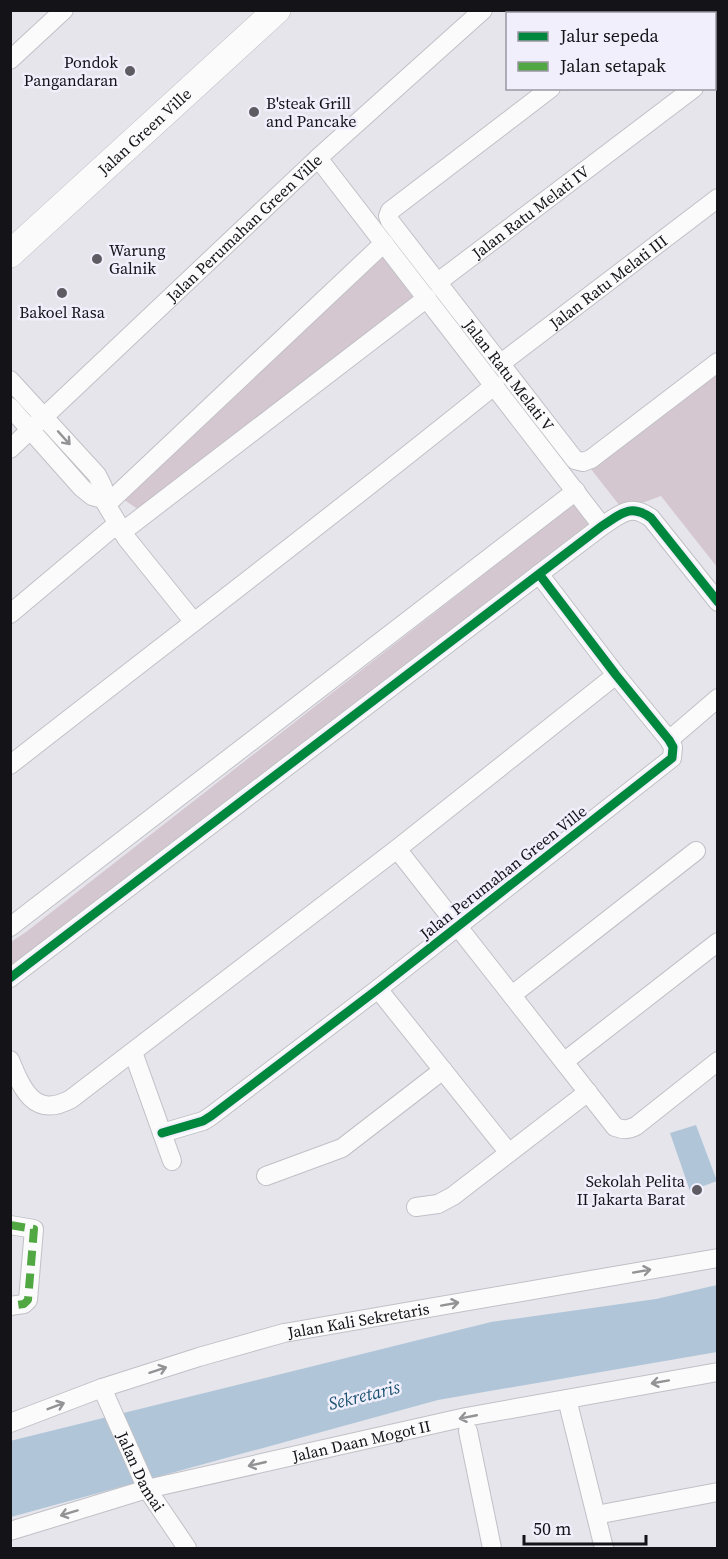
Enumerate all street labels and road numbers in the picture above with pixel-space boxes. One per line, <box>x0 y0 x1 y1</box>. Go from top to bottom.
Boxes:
street label: Jalan Green Ville <box>92 83 196 180</box>
street label: Jalan Perumahan Green Ville <box>161 149 327 307</box>
street label: Jalan Ratu Melati IV <box>466 160 594 264</box>
street label: Jalan Ratu Melati III <box>544 229 672 334</box>
street label: Jalan Ratu Melati V <box>458 314 559 435</box>
street label: Jalan Perumahan Green Ville <box>414 800 591 945</box>
street label: Jalan Kali Sekretaris <box>285 1297 431 1343</box>
street label: Jalan Daan Mogot II <box>289 1414 433 1467</box>
street label: Jalan Damai <box>111 1427 170 1516</box>

